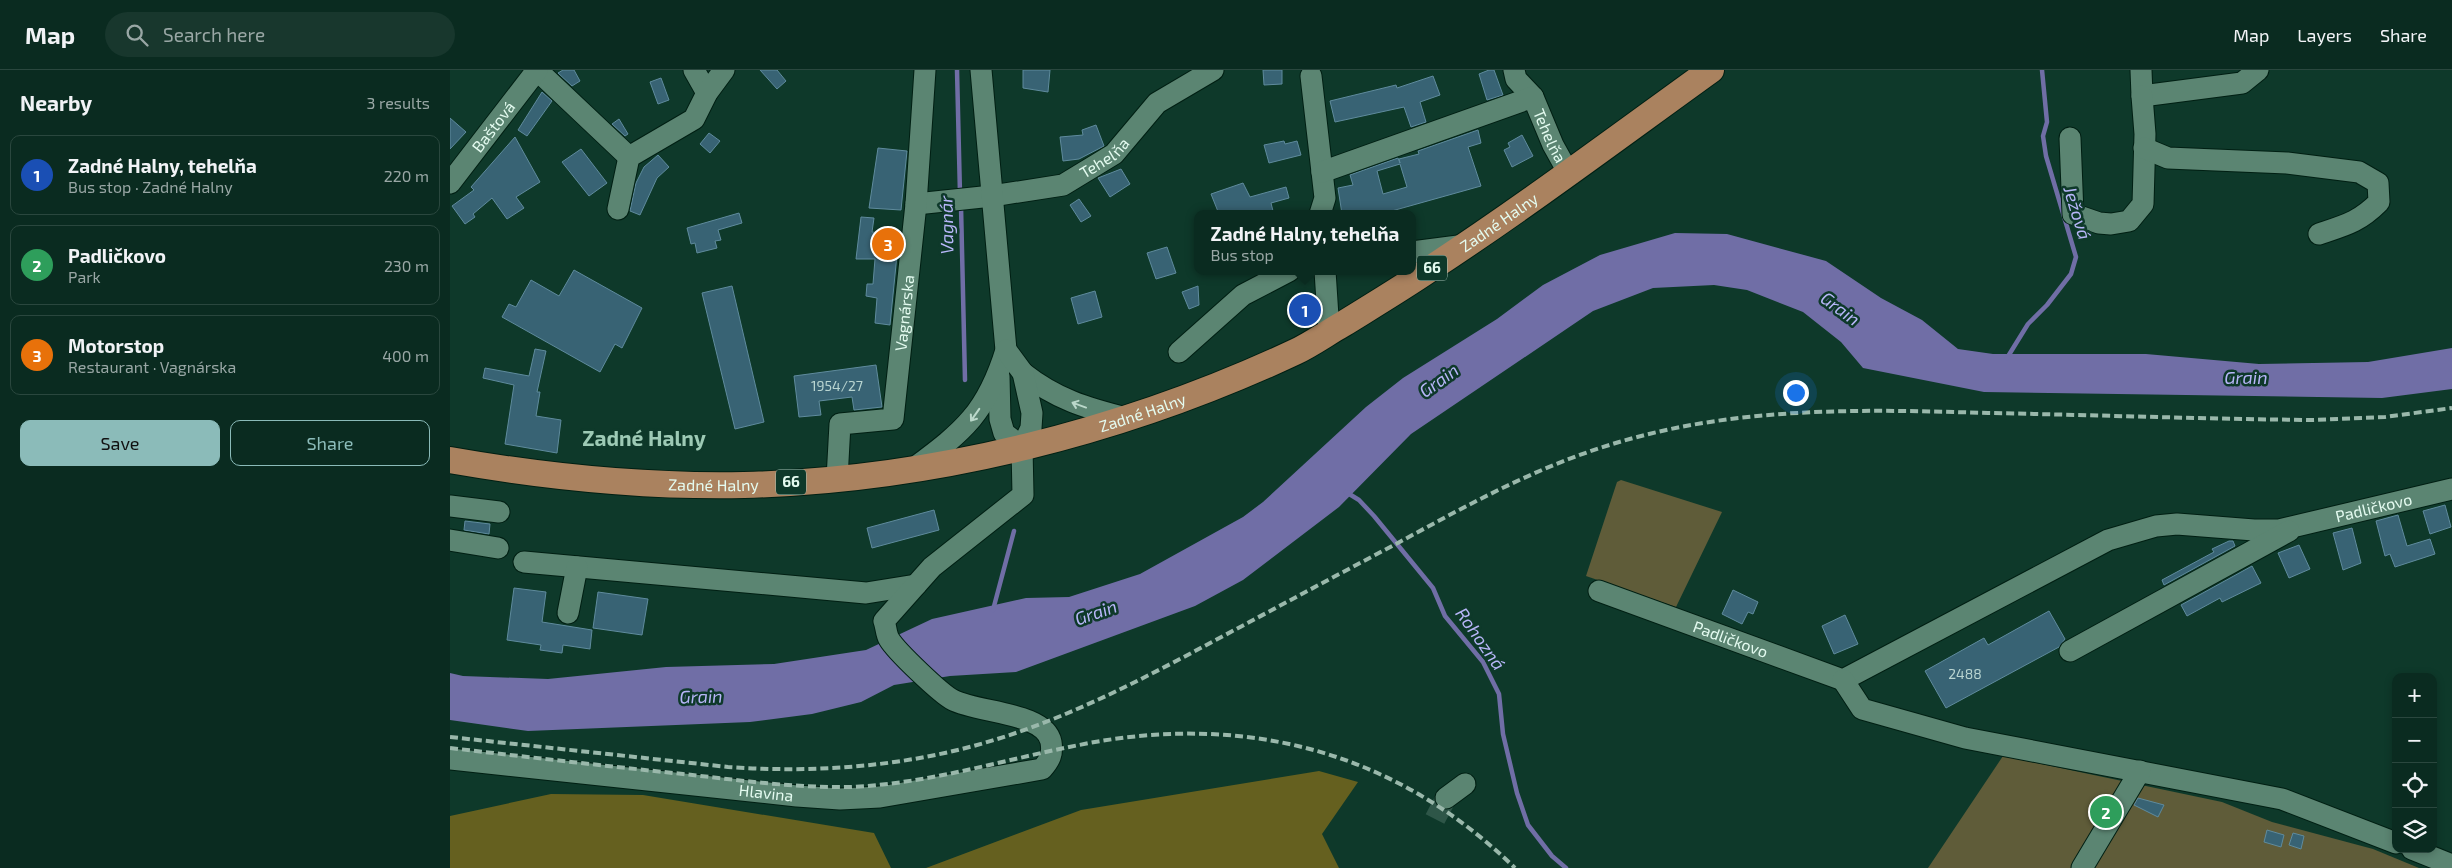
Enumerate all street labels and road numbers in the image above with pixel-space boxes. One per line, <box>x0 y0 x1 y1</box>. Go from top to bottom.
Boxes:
street label: Baštová <box>467 97 518 156</box>
street label: Tehelňa <box>1530 106 1571 166</box>
street label: Tehelňa <box>1076 133 1133 182</box>
street label: Zadné Halny <box>1456 188 1542 255</box>
road number: 66 <box>1417 256 1447 280</box>
street label: Vagnárska <box>890 274 917 352</box>
street label: Zadné Halny <box>1097 388 1189 435</box>
road number: 66 <box>776 470 806 494</box>
street label: Zadné Halny <box>668 474 760 494</box>
street label: Padličkovo <box>2333 489 2414 525</box>
street label: Padličkovo <box>1691 616 1771 661</box>
street label: Hlavina <box>738 780 795 805</box>

